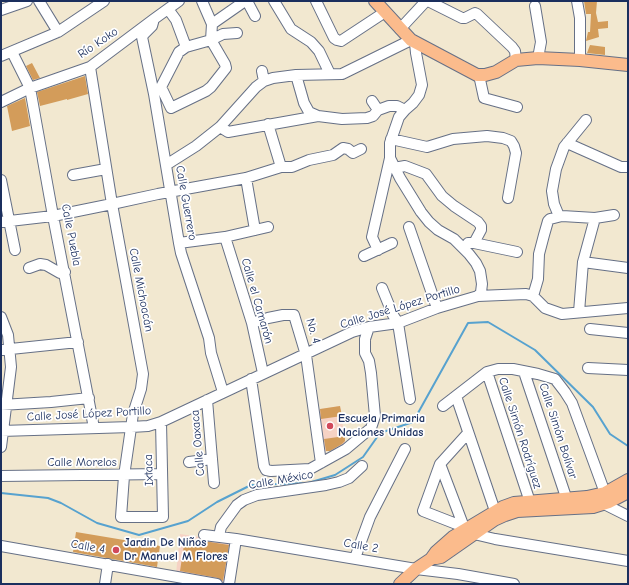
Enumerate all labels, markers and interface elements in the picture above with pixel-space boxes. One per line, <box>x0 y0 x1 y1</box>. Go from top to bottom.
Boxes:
street label: Río Koko <box>75 24 121 62</box>
street label: Calle Guerrero <box>172 164 200 242</box>
street label: Calle Puebla <box>58 203 84 267</box>
street label: Calle Michoacán <box>126 247 156 333</box>
street label: Calle el Camarón <box>238 256 276 346</box>
street label: Calle José López Portillo <box>338 282 462 332</box>
street label: No. 4 <box>303 317 323 345</box>
street label: Calle Simón Rodríguez <box>495 376 545 490</box>
street label: Calle Simón Bolívar <box>536 381 580 481</box>
street label: Calle José López Portillo <box>27 404 151 424</box>
street label: Calle Oaxaca <box>188 409 208 477</box>
place label: Escuela Primaria Naciones Unidas <box>338 412 425 440</box>
marker: Escuela Primaria Naciones Unidas <box>325 421 335 431</box>
street label: Ixtaca <box>141 454 157 486</box>
street label: Calle Morelos <box>47 456 117 470</box>
street label: Calle México <box>248 467 314 493</box>
place label: Jardin De Niños Dr Manuel M Flores <box>124 536 227 564</box>
street label: Calle 2 <box>342 536 380 556</box>
street label: Calle 4 <box>70 537 106 557</box>
marker: Jardin De Niños Dr Manuel M Flores <box>111 545 121 555</box>

